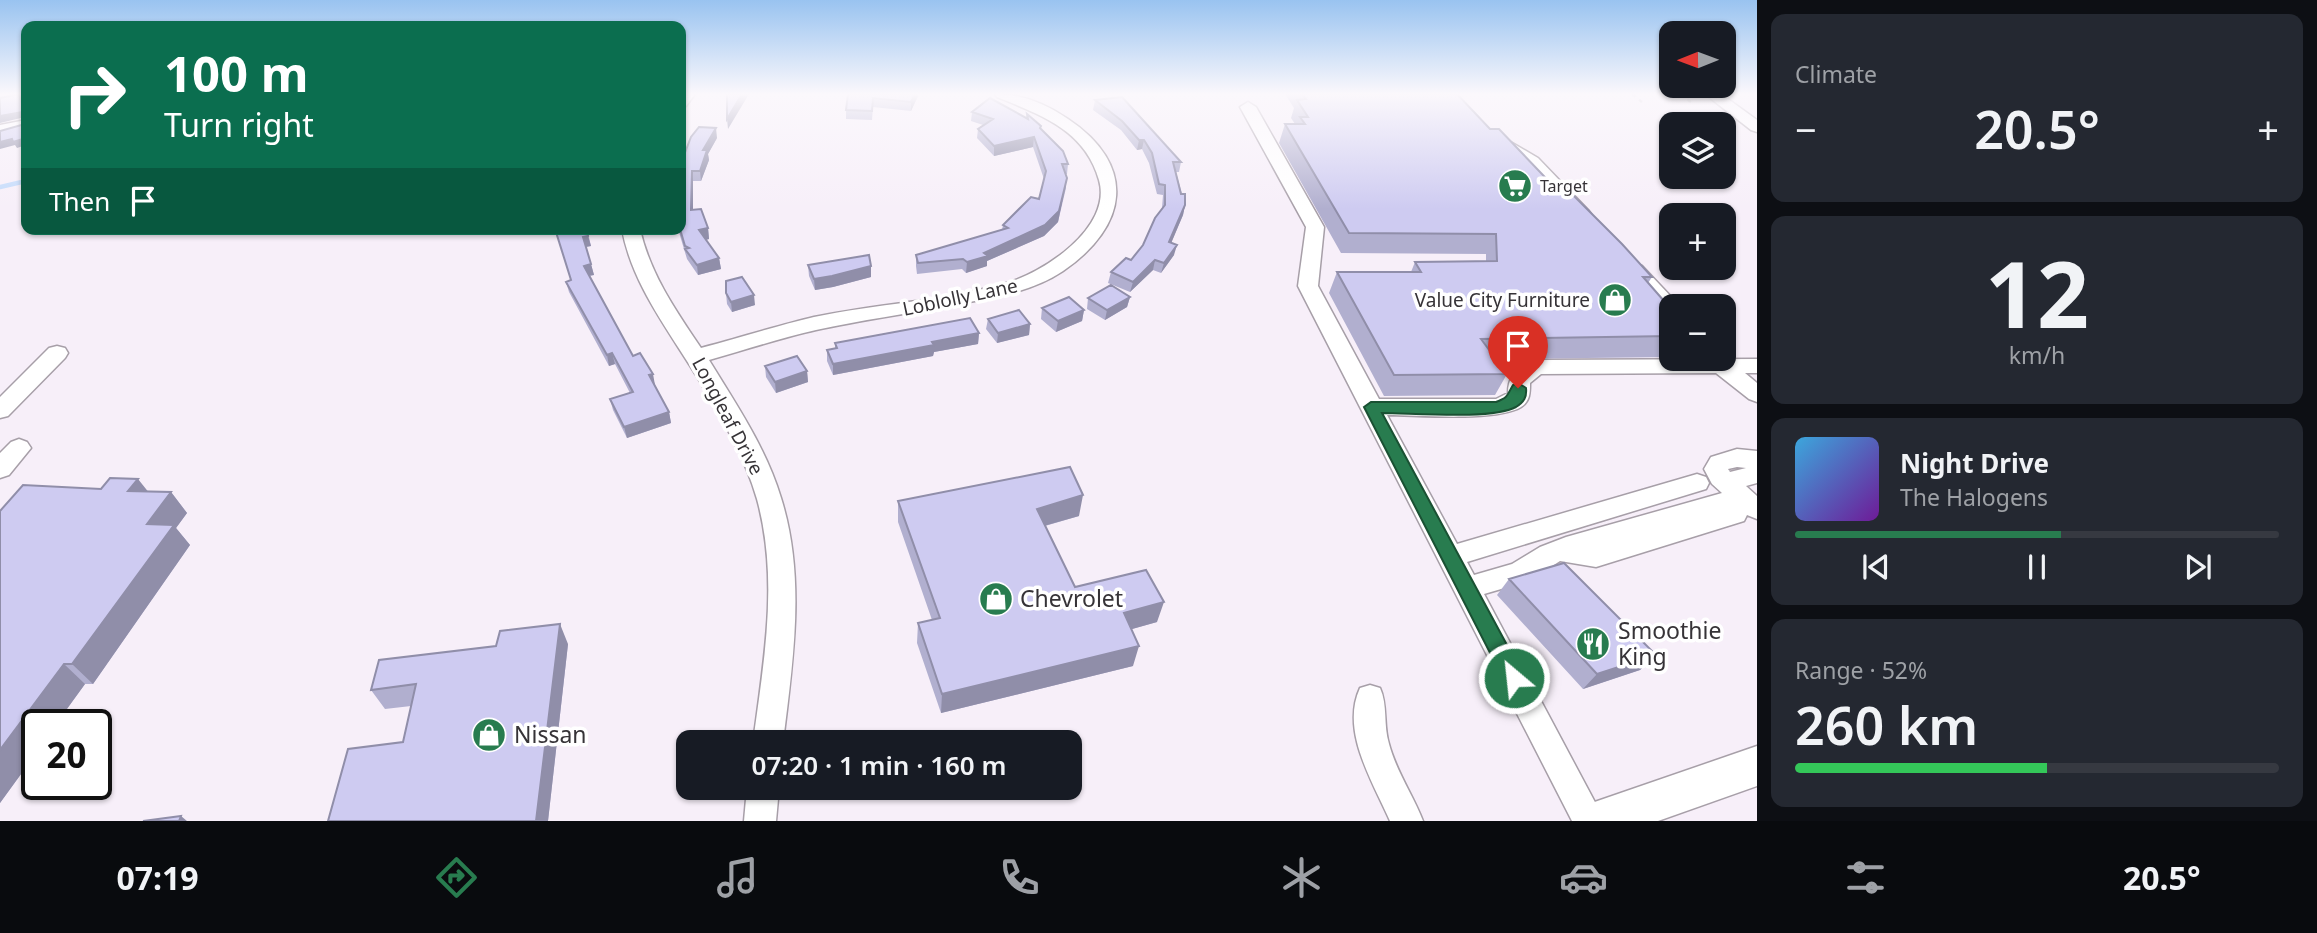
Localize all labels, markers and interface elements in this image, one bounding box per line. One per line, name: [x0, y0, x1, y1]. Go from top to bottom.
north arrow: [1659, 21, 1736, 98]
map controls: [1659, 21, 1736, 371]
text: 100 m: [164, 40, 309, 106]
icon: right: [49, 49, 140, 140]
text: Climate: [1795, 58, 1877, 90]
text: 20.5°: [1974, 93, 2100, 164]
text: Turn right: [164, 103, 314, 146]
text: −: [1795, 103, 1817, 155]
text: +: [2257, 103, 2279, 155]
button: layers: [1659, 112, 1736, 189]
supermarket icon: Target: [1496, 167, 1534, 205]
place label: Target: [1540, 175, 1588, 197]
icon: arrive: [124, 182, 162, 220]
text: Then: [49, 183, 110, 219]
button: +: [1659, 203, 1736, 280]
text: 12: [1985, 231, 2089, 355]
street label: Loblolly Lane: [900, 272, 1020, 322]
shop icon: Value City Furniture: [1596, 281, 1634, 319]
place label: Value City Furniture: [1415, 287, 1590, 313]
button: −: [1659, 294, 1736, 371]
pin: [1488, 316, 1548, 388]
icon: arrive: [1499, 327, 1537, 365]
text: km/h: [2009, 339, 2065, 371]
street label: Longleaf Drive: [686, 353, 770, 479]
text: Night Drive: [1900, 445, 2049, 481]
text: The Halogens: [1900, 481, 2048, 513]
icon: previous: [1857, 548, 1895, 586]
icon: pause: [2018, 548, 2056, 586]
icon: next: [2179, 548, 2217, 586]
shop icon: Chevrolet: [977, 580, 1015, 618]
place label: Chevrolet: [1020, 582, 1123, 614]
place label: Smoothie King: [1618, 614, 1721, 672]
restaurant icon: Smoothie King: [1574, 625, 1612, 663]
position arrow: [1477, 641, 1551, 715]
text: Range · 52%: [1795, 654, 1927, 686]
text: 260 km: [1795, 689, 1978, 760]
speed limit sign: 20: [21, 709, 112, 800]
shop icon: Nissan: [470, 716, 508, 754]
place label: Nissan: [514, 718, 587, 750]
text: 07:20 · 1 min · 160 m: [752, 747, 1006, 783]
icon: directions: [432, 853, 481, 902]
icon: music: [713, 853, 762, 902]
icon: phone: [995, 853, 1044, 902]
icon: climate: [1277, 853, 1326, 902]
icon: car: [1559, 853, 1608, 902]
icon: filters: [1841, 853, 1890, 902]
text: 07:19: [116, 856, 199, 899]
text: 20.5°: [2123, 856, 2201, 899]

